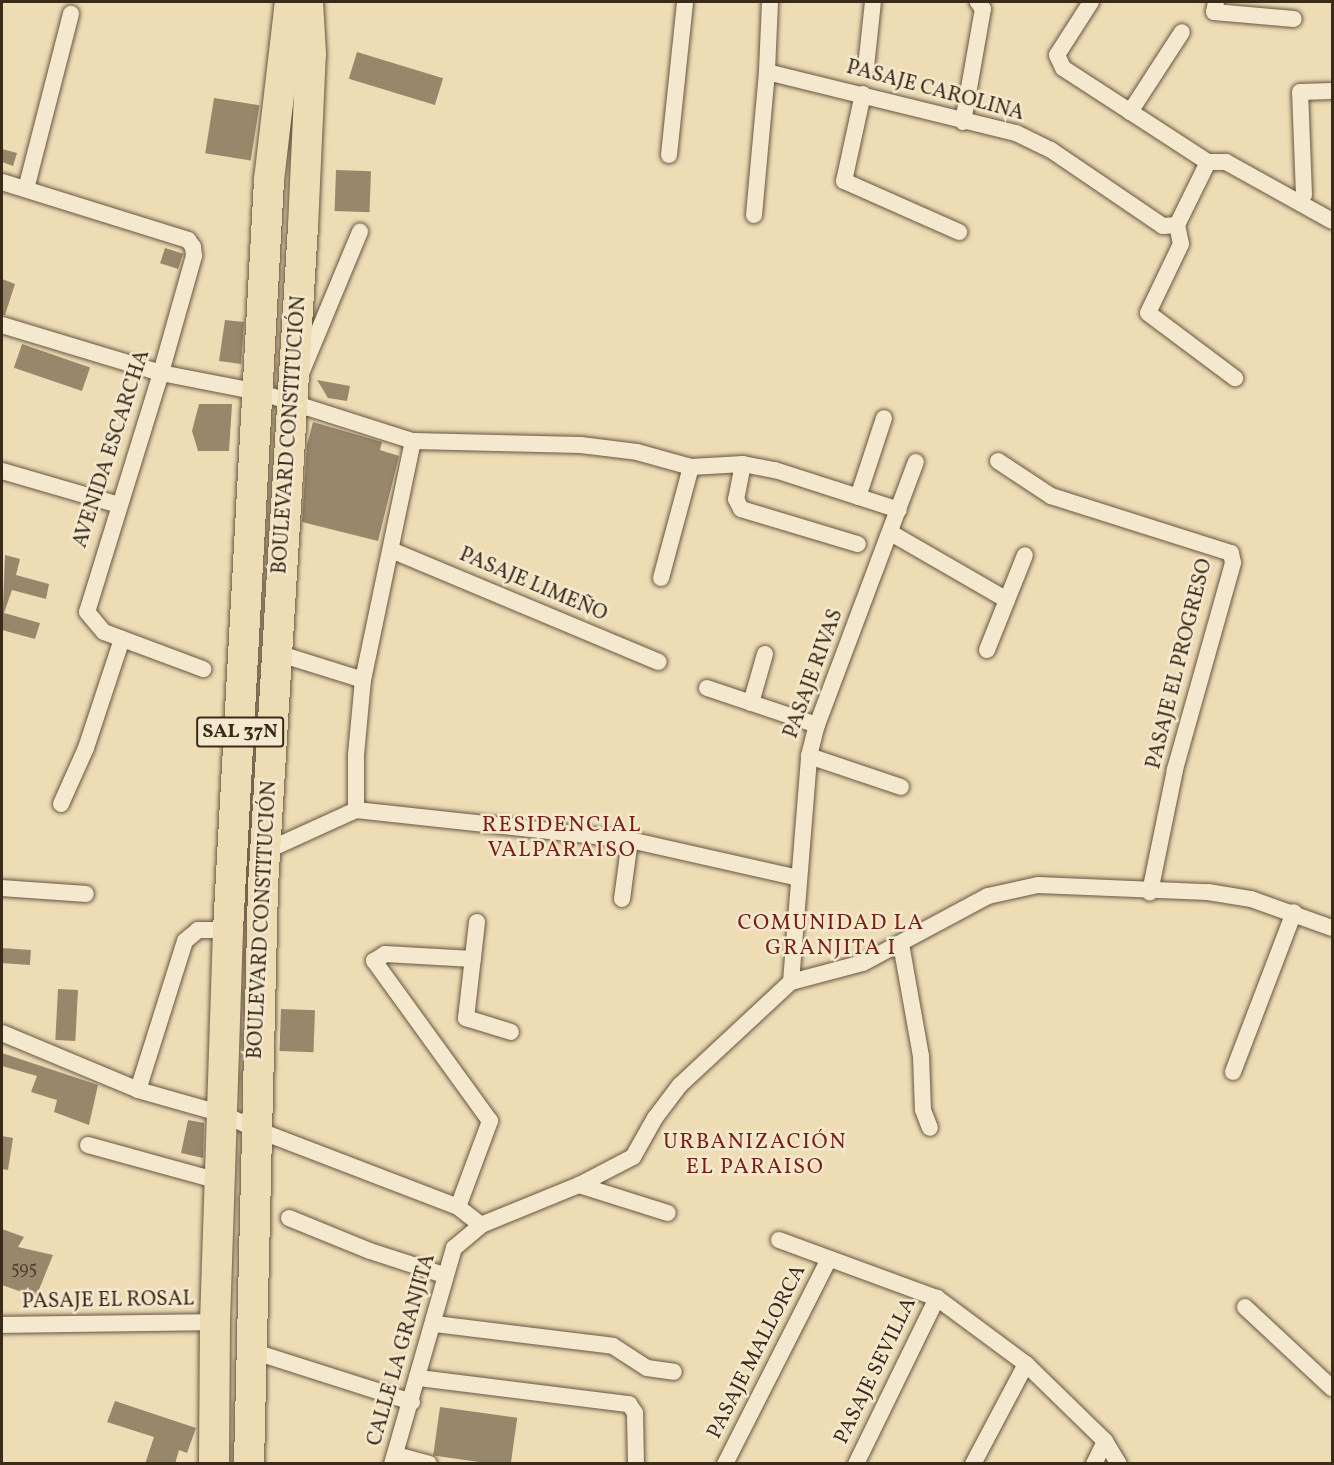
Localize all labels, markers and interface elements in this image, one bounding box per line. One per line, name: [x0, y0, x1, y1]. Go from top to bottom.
street label: PASAJE CAROLINA: [843, 55, 1027, 127]
street label: BOULEVARD CONSTITUCIÓN: [268, 295, 312, 575]
street label: AVENIDA ESCARCHA: [68, 347, 156, 551]
street label: PASAJE LIMEÑO: [455, 542, 611, 628]
street label: PASAJE EL PROGRESO: [1142, 556, 1218, 772]
street label: PASAJE RIVAS: [779, 606, 849, 742]
road number: SAL 37N: [195, 715, 285, 749]
street label: BOULEVARD CONSTITUCIÓN: [243, 780, 283, 1060]
district label: RESIDENCIAL VALPARAISO: [482, 812, 642, 864]
district label: COMUNIDAD LA GRANJITA I: [738, 910, 924, 962]
district label: URBANIZACIÓN EL PARAISO: [663, 1129, 847, 1180]
street label: CALLE LA GRANJITA: [363, 1251, 441, 1449]
house number: 595: [11, 1259, 37, 1281]
street label: PASAJE MALLORCA: [702, 1261, 812, 1443]
street label: PASAJE EL ROSAL: [22, 1287, 194, 1315]
street label: PASAJE SEVILLA: [830, 1294, 922, 1448]

